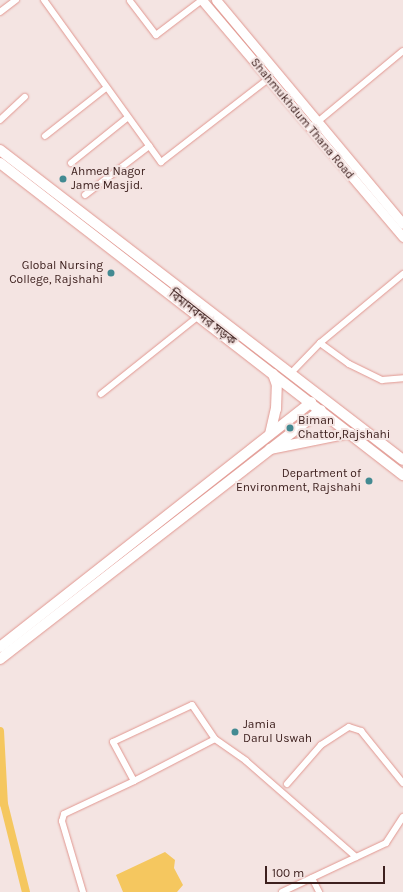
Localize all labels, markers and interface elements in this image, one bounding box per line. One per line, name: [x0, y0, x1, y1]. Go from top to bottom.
street label: Shahmukhdum Thana Road: [247, 56, 357, 182]
place label: Ahmed Nagor Jame Masjid.: [71, 165, 145, 193]
marker: Ahmed Nagor Jame Masjid.: [58, 174, 68, 184]
place label: Global Nursing College, Rajshahi: [9, 259, 103, 287]
marker: Global Nursing College, Rajshahi: [106, 268, 116, 278]
street label: বিমানবন্দর সড়ক: [166, 287, 238, 349]
place label: Biman Chattor,Rajshahi: [298, 414, 390, 442]
marker: Biman Chattor,Rajshahi: [285, 423, 295, 433]
place label: Department of Environment, Rajshahi: [236, 467, 361, 495]
marker: Department of Environment, Rajshahi: [364, 476, 374, 486]
place label: Jamia Darul Uswah: [243, 718, 312, 746]
marker: Jamia Darul Uswah: [230, 727, 240, 737]
scale bar: [267, 858, 387, 884]
text: 100 m: [272, 866, 304, 880]

